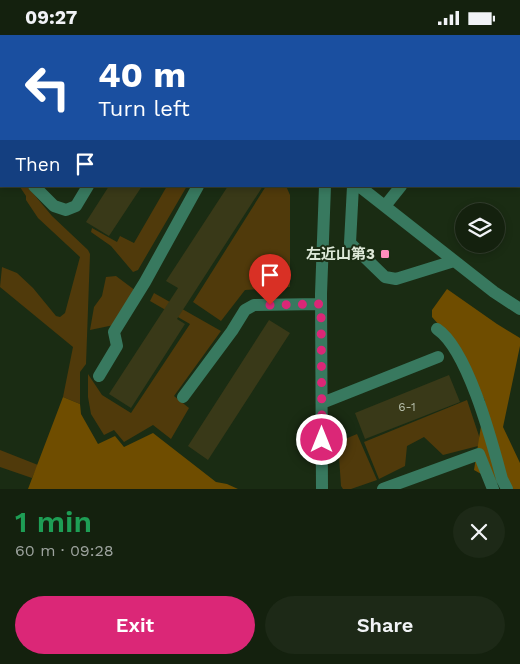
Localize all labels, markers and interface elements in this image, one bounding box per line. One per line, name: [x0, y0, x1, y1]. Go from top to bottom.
text: 09:27: [25, 6, 77, 29]
text: 40 m: [98, 54, 186, 96]
icon: left: [15, 55, 80, 120]
text: Turn left: [98, 96, 190, 121]
icon: arrive: [71, 150, 99, 178]
text: Then: [15, 153, 61, 176]
map controls: [455, 203, 505, 253]
button: layers: [455, 203, 505, 253]
place label: 左近山第3: [306, 245, 375, 263]
marker: 左近山第3: [379, 248, 391, 260]
pin: [249, 254, 291, 305]
icon: arrive: [256, 261, 284, 289]
house number: 6-1: [398, 400, 416, 414]
position arrow: [295, 413, 347, 465]
text: 1 min: [15, 504, 92, 539]
button: close: [453, 506, 505, 558]
text: 60 m · 09:28: [15, 541, 114, 560]
button: Exit: [15, 596, 255, 654]
button: Share: [265, 596, 505, 654]

